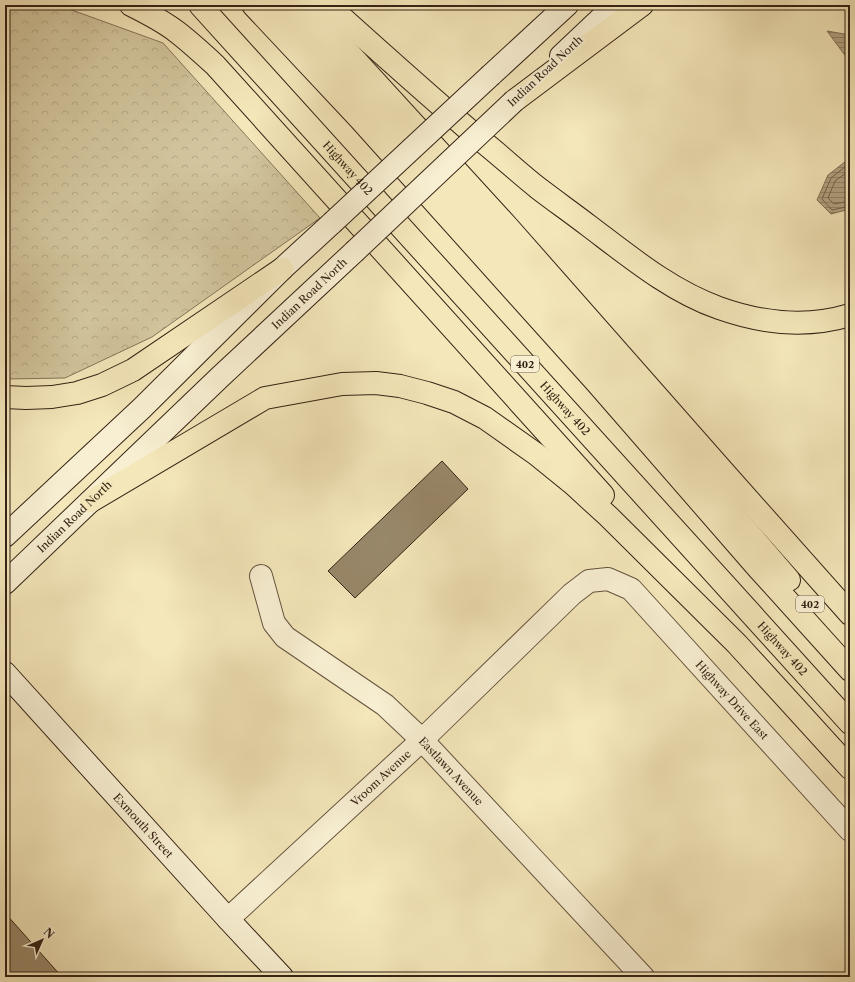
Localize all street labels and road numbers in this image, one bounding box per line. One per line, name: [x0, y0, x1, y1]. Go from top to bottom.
street label: Indian Road North: [504, 32, 586, 109]
street label: Highway 402: [320, 138, 376, 198]
street label: Indian Road North: [269, 255, 350, 332]
road number: 402: [511, 356, 539, 372]
street label: Highway 402: [537, 378, 593, 438]
street label: Indian Road North: [34, 478, 115, 556]
road number: 402: [796, 596, 824, 612]
street label: Highway 402: [755, 619, 811, 678]
street label: Highway Drive East: [693, 658, 771, 743]
street label: Eastlawn Avenue: [416, 734, 486, 808]
street label: Vroom Avenue: [347, 747, 414, 810]
street label: Exmouth Street: [110, 790, 176, 861]

